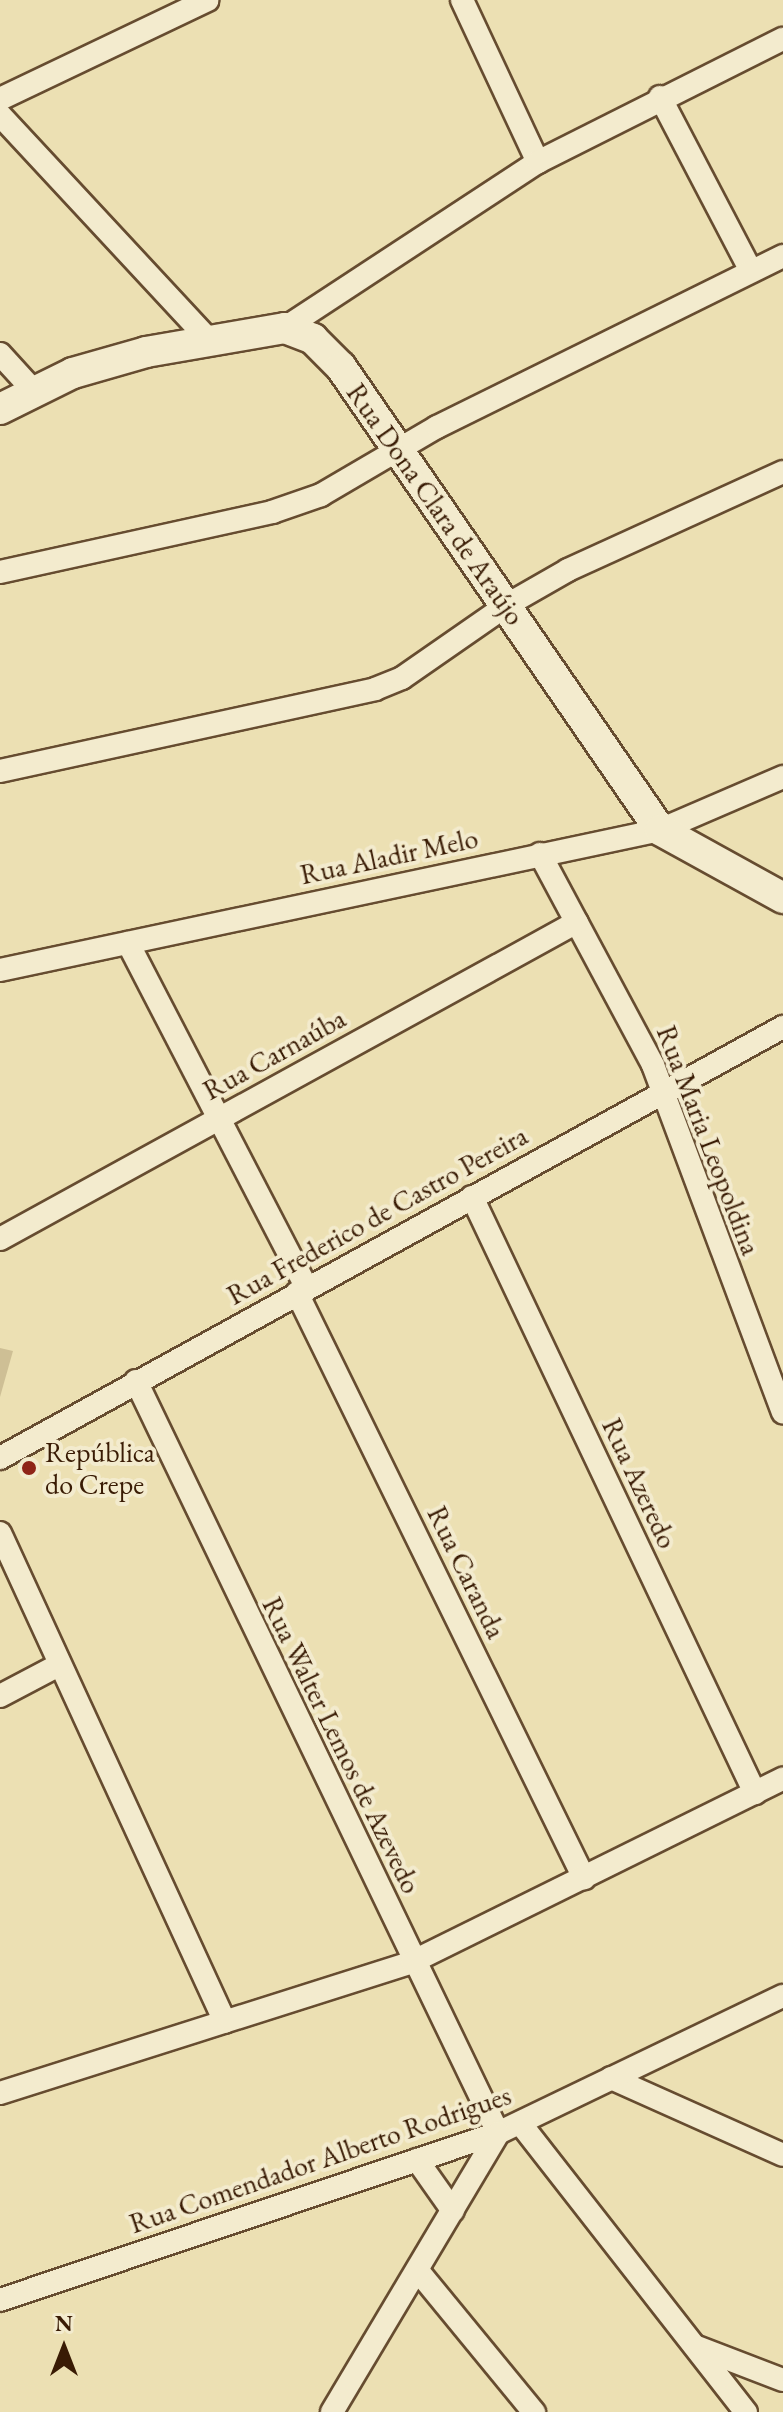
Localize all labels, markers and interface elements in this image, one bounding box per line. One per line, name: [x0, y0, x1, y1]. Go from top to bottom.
street label: Rua Dona Clara de Araújo: [340, 377, 532, 631]
street label: Rua Aladir Melo: [297, 821, 481, 891]
street label: Rua Carnaúba: [197, 1001, 351, 1107]
street label: Rua Maria Leopoldina: [650, 1021, 768, 1259]
street label: Rua Frederico de Castro Pereira: [221, 1118, 533, 1312]
street label: Rua Azeredo: [595, 1413, 685, 1553]
place label: República do Crepe: [45, 1435, 155, 1501]
marker: República do Crepe: [20, 1459, 38, 1477]
street label: Rua Caranda: [421, 1500, 513, 1644]
street label: Rua Walter Lemos de Azevedo: [256, 1591, 428, 1899]
street label: Rua Comendador Alberto Rodrigues: [125, 2078, 515, 2240]
north arrow: [24, 2308, 104, 2388]
text: N: [55, 2309, 73, 2338]

